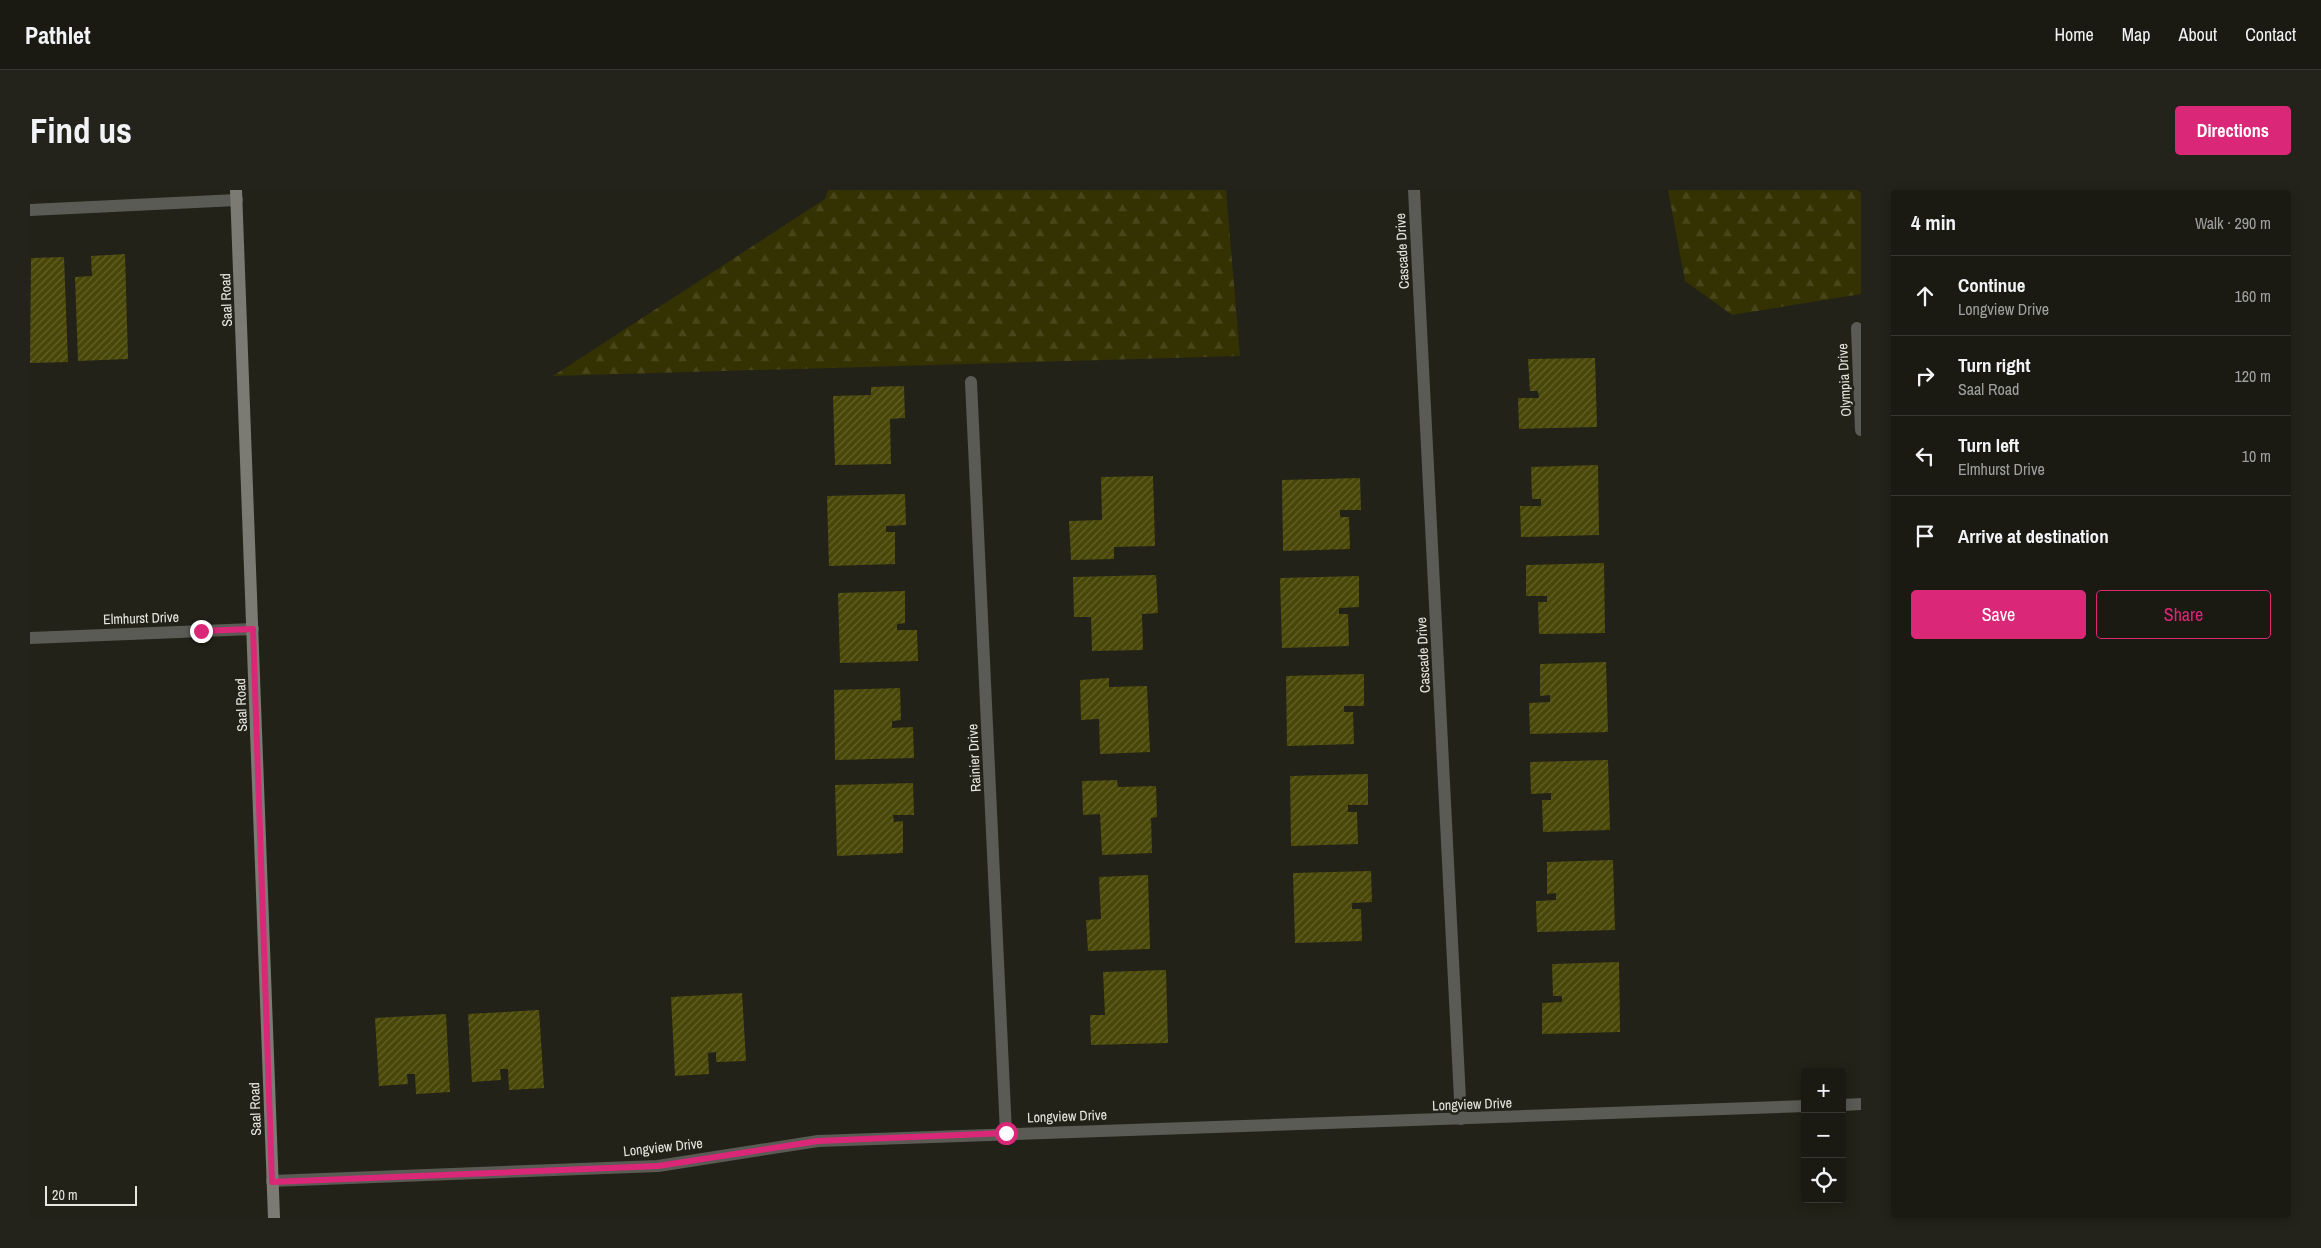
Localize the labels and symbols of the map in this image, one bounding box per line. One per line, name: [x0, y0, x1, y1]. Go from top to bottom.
street label: Cascade Drive: [1391, 213, 1413, 289]
street label: Saal Road: [216, 273, 236, 327]
street label: Olympia Drive: [1833, 343, 1855, 417]
street label: Elmhurst Drive: [103, 608, 179, 628]
street label: Cascade Drive: [1412, 617, 1434, 693]
route end: [190, 620, 213, 643]
street label: Saal Road: [231, 678, 251, 732]
street label: Rainier Drive: [963, 723, 985, 793]
street label: Saal Road: [245, 1082, 265, 1136]
street label: Longview Drive: [1432, 1094, 1512, 1114]
street label: Longview Drive: [1027, 1106, 1107, 1126]
route start: [995, 1122, 1018, 1145]
street label: Longview Drive: [622, 1134, 704, 1160]
scale bar: [45, 1183, 138, 1206]

